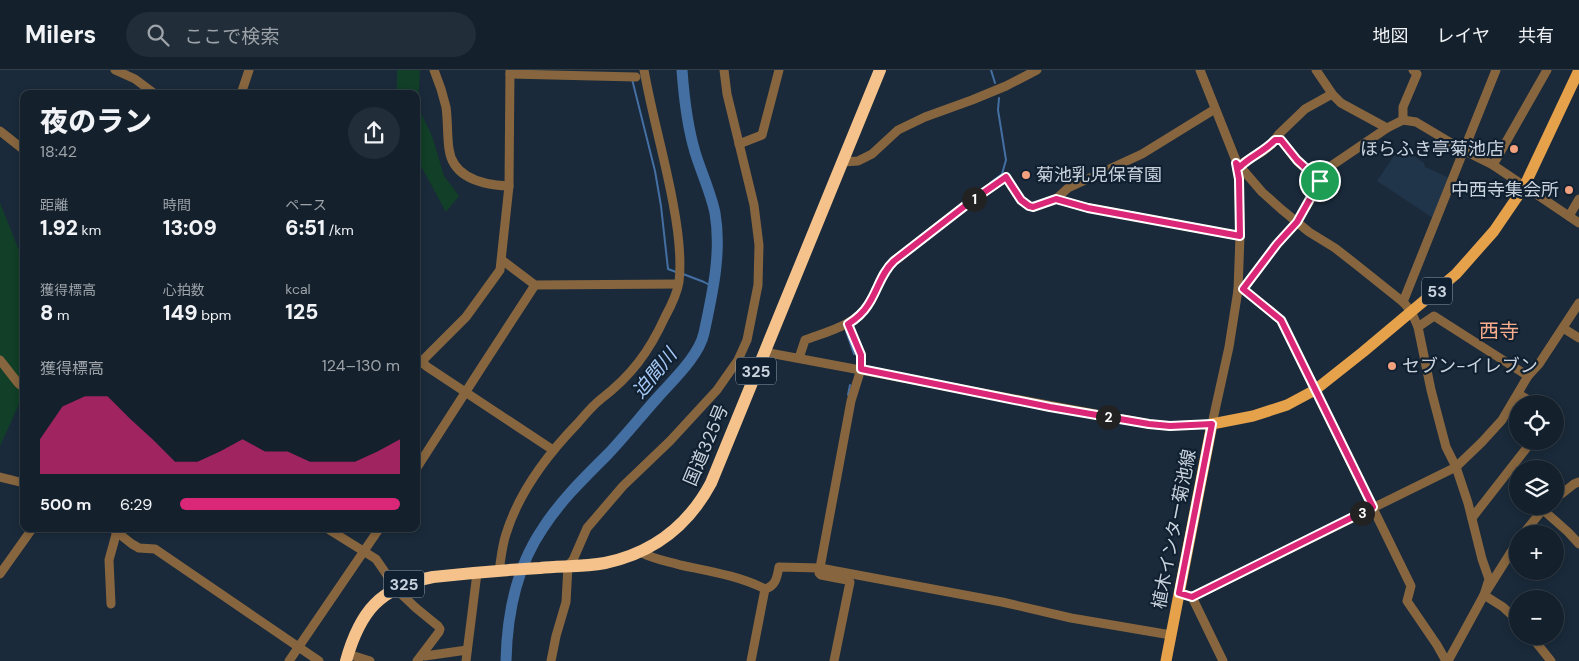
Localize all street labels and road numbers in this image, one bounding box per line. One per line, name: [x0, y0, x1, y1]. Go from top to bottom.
road number: 53: [1422, 278, 1452, 305]
road number: 325: [736, 358, 776, 384]
street label: 国道325号: [678, 401, 734, 489]
street label: 植木インター菊池線: [1147, 447, 1201, 611]
road number: 325: [384, 570, 424, 598]

